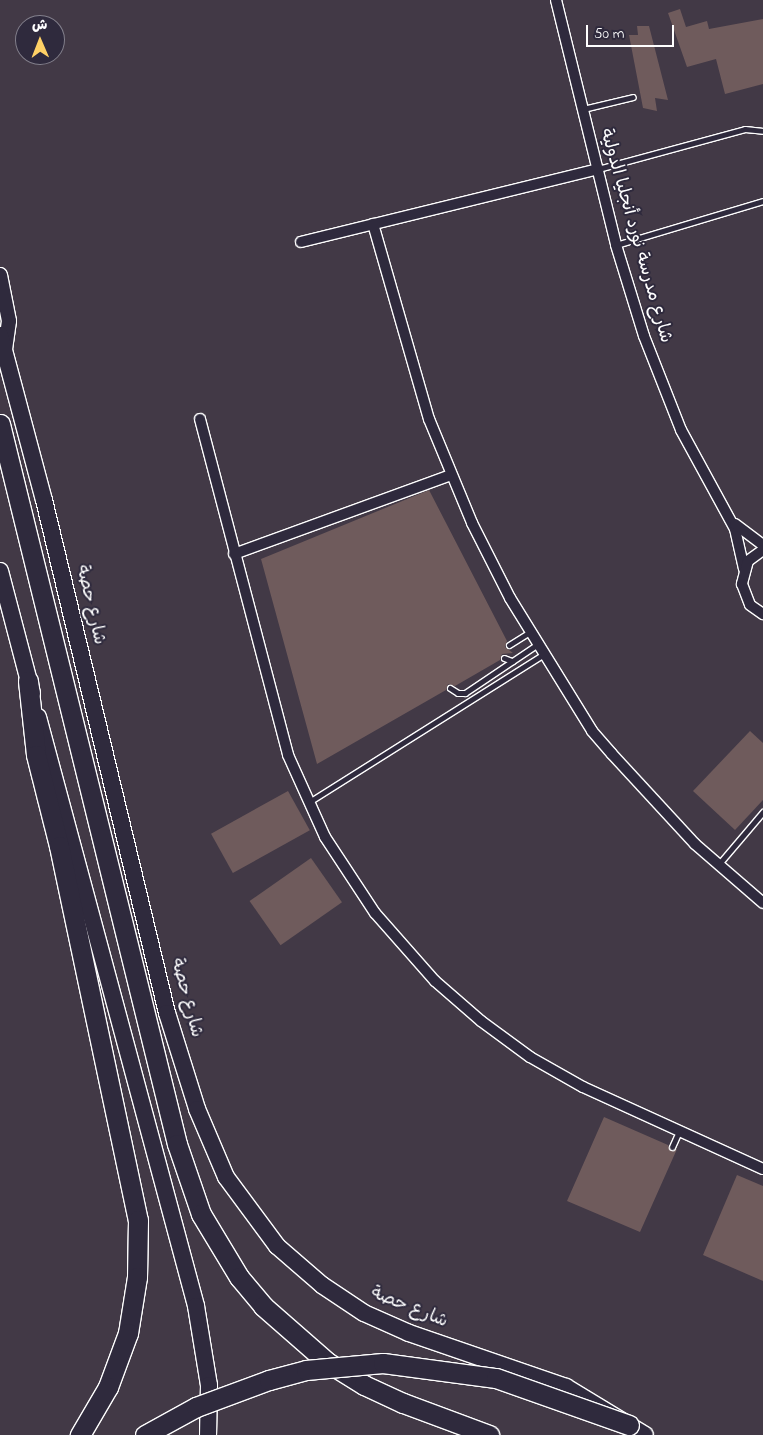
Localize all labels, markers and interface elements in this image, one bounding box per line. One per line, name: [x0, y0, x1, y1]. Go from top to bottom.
north arrow: [15, 15, 65, 65]
text: ش: [32, 15, 48, 36]
scale bar: [588, 15, 676, 47]
text: 50 m: [594, 23, 624, 45]
street label: شارع مدرسة نورد أنجليا الدولية: [594, 126, 676, 346]
street label: شارع حصة: [70, 563, 110, 647]
street label: شارع حصة: [165, 956, 207, 1040]
street label: شارع حصة: [367, 1283, 451, 1333]

